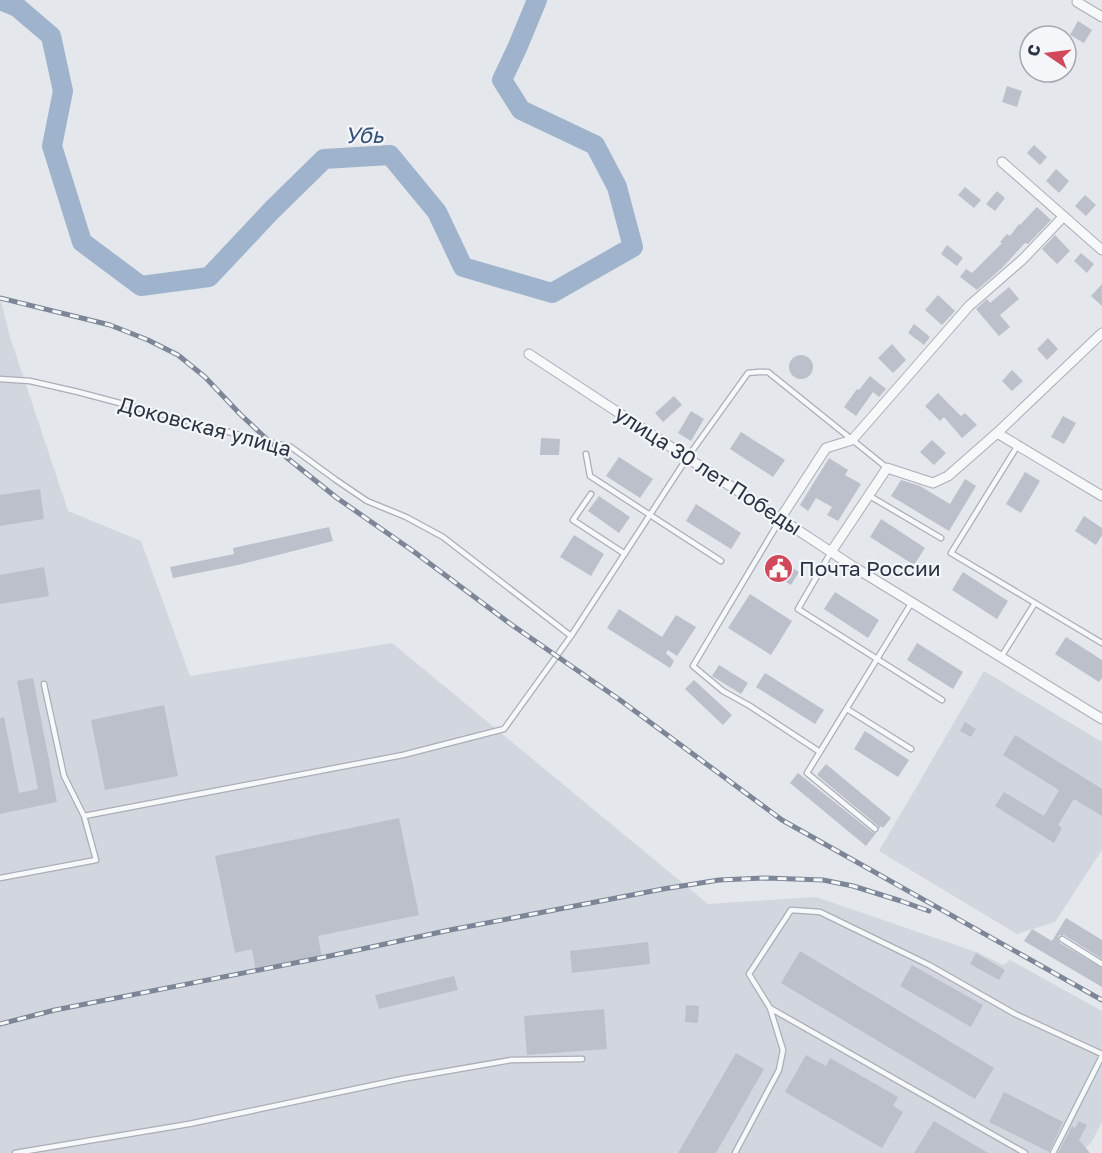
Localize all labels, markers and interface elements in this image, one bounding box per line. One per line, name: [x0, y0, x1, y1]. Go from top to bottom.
north arrow: [1018, 24, 1078, 84]
text: С: [1022, 42, 1045, 58]
water label: Убь: [345, 121, 385, 148]
street label: Доковская улица: [116, 390, 294, 462]
street label: улица 30 лет Победы: [610, 400, 807, 540]
public building icon: Почта России: [762, 553, 794, 585]
place label: Почта России: [799, 555, 941, 581]

